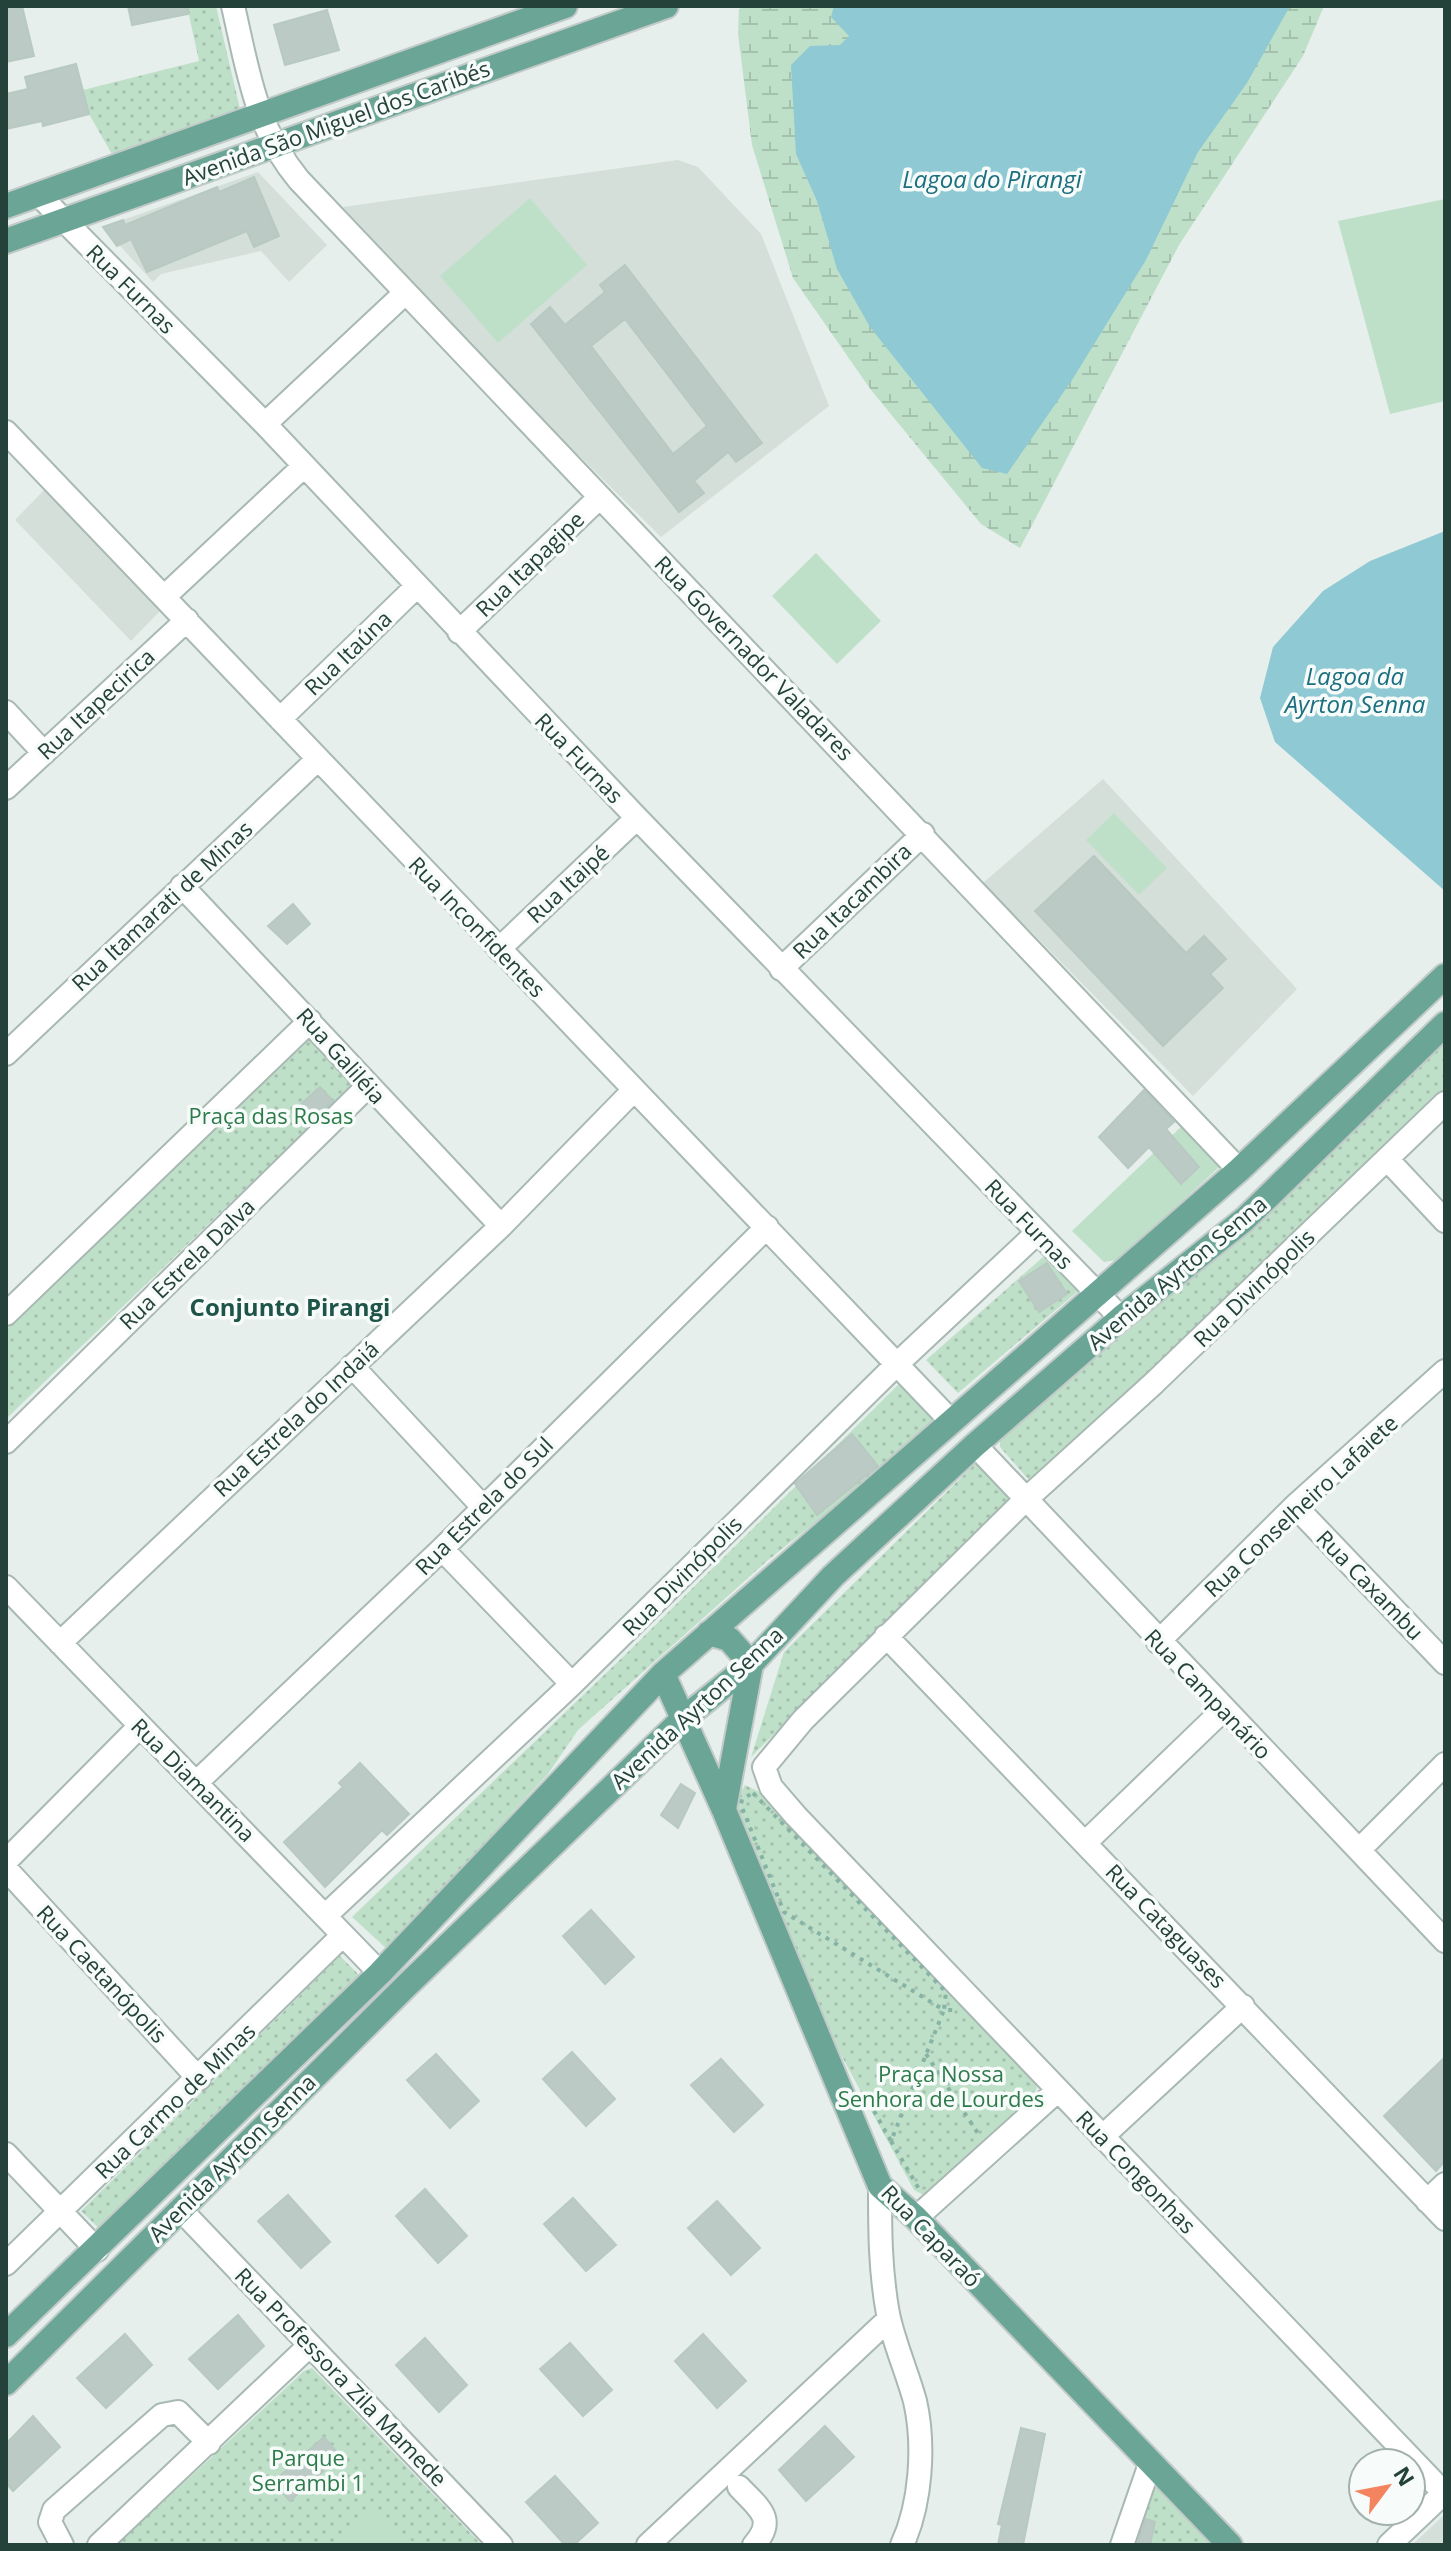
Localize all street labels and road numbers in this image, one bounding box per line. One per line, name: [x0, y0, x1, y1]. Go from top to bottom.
street label: Avenida São Miguel dos Caribés: [178, 52, 494, 192]
street label: Rua Furnas: [80, 237, 183, 340]
street label: Rua Itapagipe: [468, 504, 590, 623]
street label: Rua Governador Valadares: [649, 548, 861, 766]
street label: Rua Itaúna: [297, 603, 397, 701]
street label: Rua Itapecirica: [30, 641, 161, 766]
street label: Rua Furnas: [529, 706, 630, 809]
street label: Rua Itamarati de Minas: [64, 813, 258, 997]
street label: Rua Itacambira: [785, 836, 917, 965]
street label: Rua Itaipé: [520, 837, 615, 929]
street label: Rua Inconfidentes: [403, 849, 553, 1003]
street label: Rua Galiléia: [290, 1001, 393, 1110]
street label: Rua Furnas: [979, 1172, 1080, 1275]
street label: Avenida Ayrton Senna: [1080, 1188, 1272, 1356]
street label: Rua Estrela Dalva: [112, 1191, 261, 1336]
street label: Rua Divinópolis: [1186, 1222, 1321, 1353]
street label: Rua Estrela do Indaiá: [206, 1334, 385, 1503]
street label: Rua Conselheiro Lafaiete: [1197, 1407, 1404, 1603]
street label: Rua Estrela do Sul: [408, 1430, 559, 1581]
street label: Rua Divinópolis: [615, 1509, 748, 1642]
street label: Rua Caxambu: [1311, 1523, 1431, 1646]
street label: Avenida Ayrton Senna: [604, 1619, 789, 1795]
street label: Rua Campanário: [1139, 1622, 1279, 1765]
street label: Rua Diamantina: [125, 1711, 262, 1848]
street label: Rua Cataguases: [1100, 1857, 1234, 1994]
street label: Rua Caetanópolis: [31, 1898, 175, 2049]
street label: Rua Carmo de Minas: [87, 2016, 261, 2185]
street label: Avenida Ayrton Senna: [141, 2067, 322, 2248]
street label: Rua Congonhas: [1070, 2103, 1203, 2239]
street label: Rua Caparaó: [875, 2178, 988, 2293]
street label: Rua Professora Zila Mamede: [229, 2260, 454, 2492]

